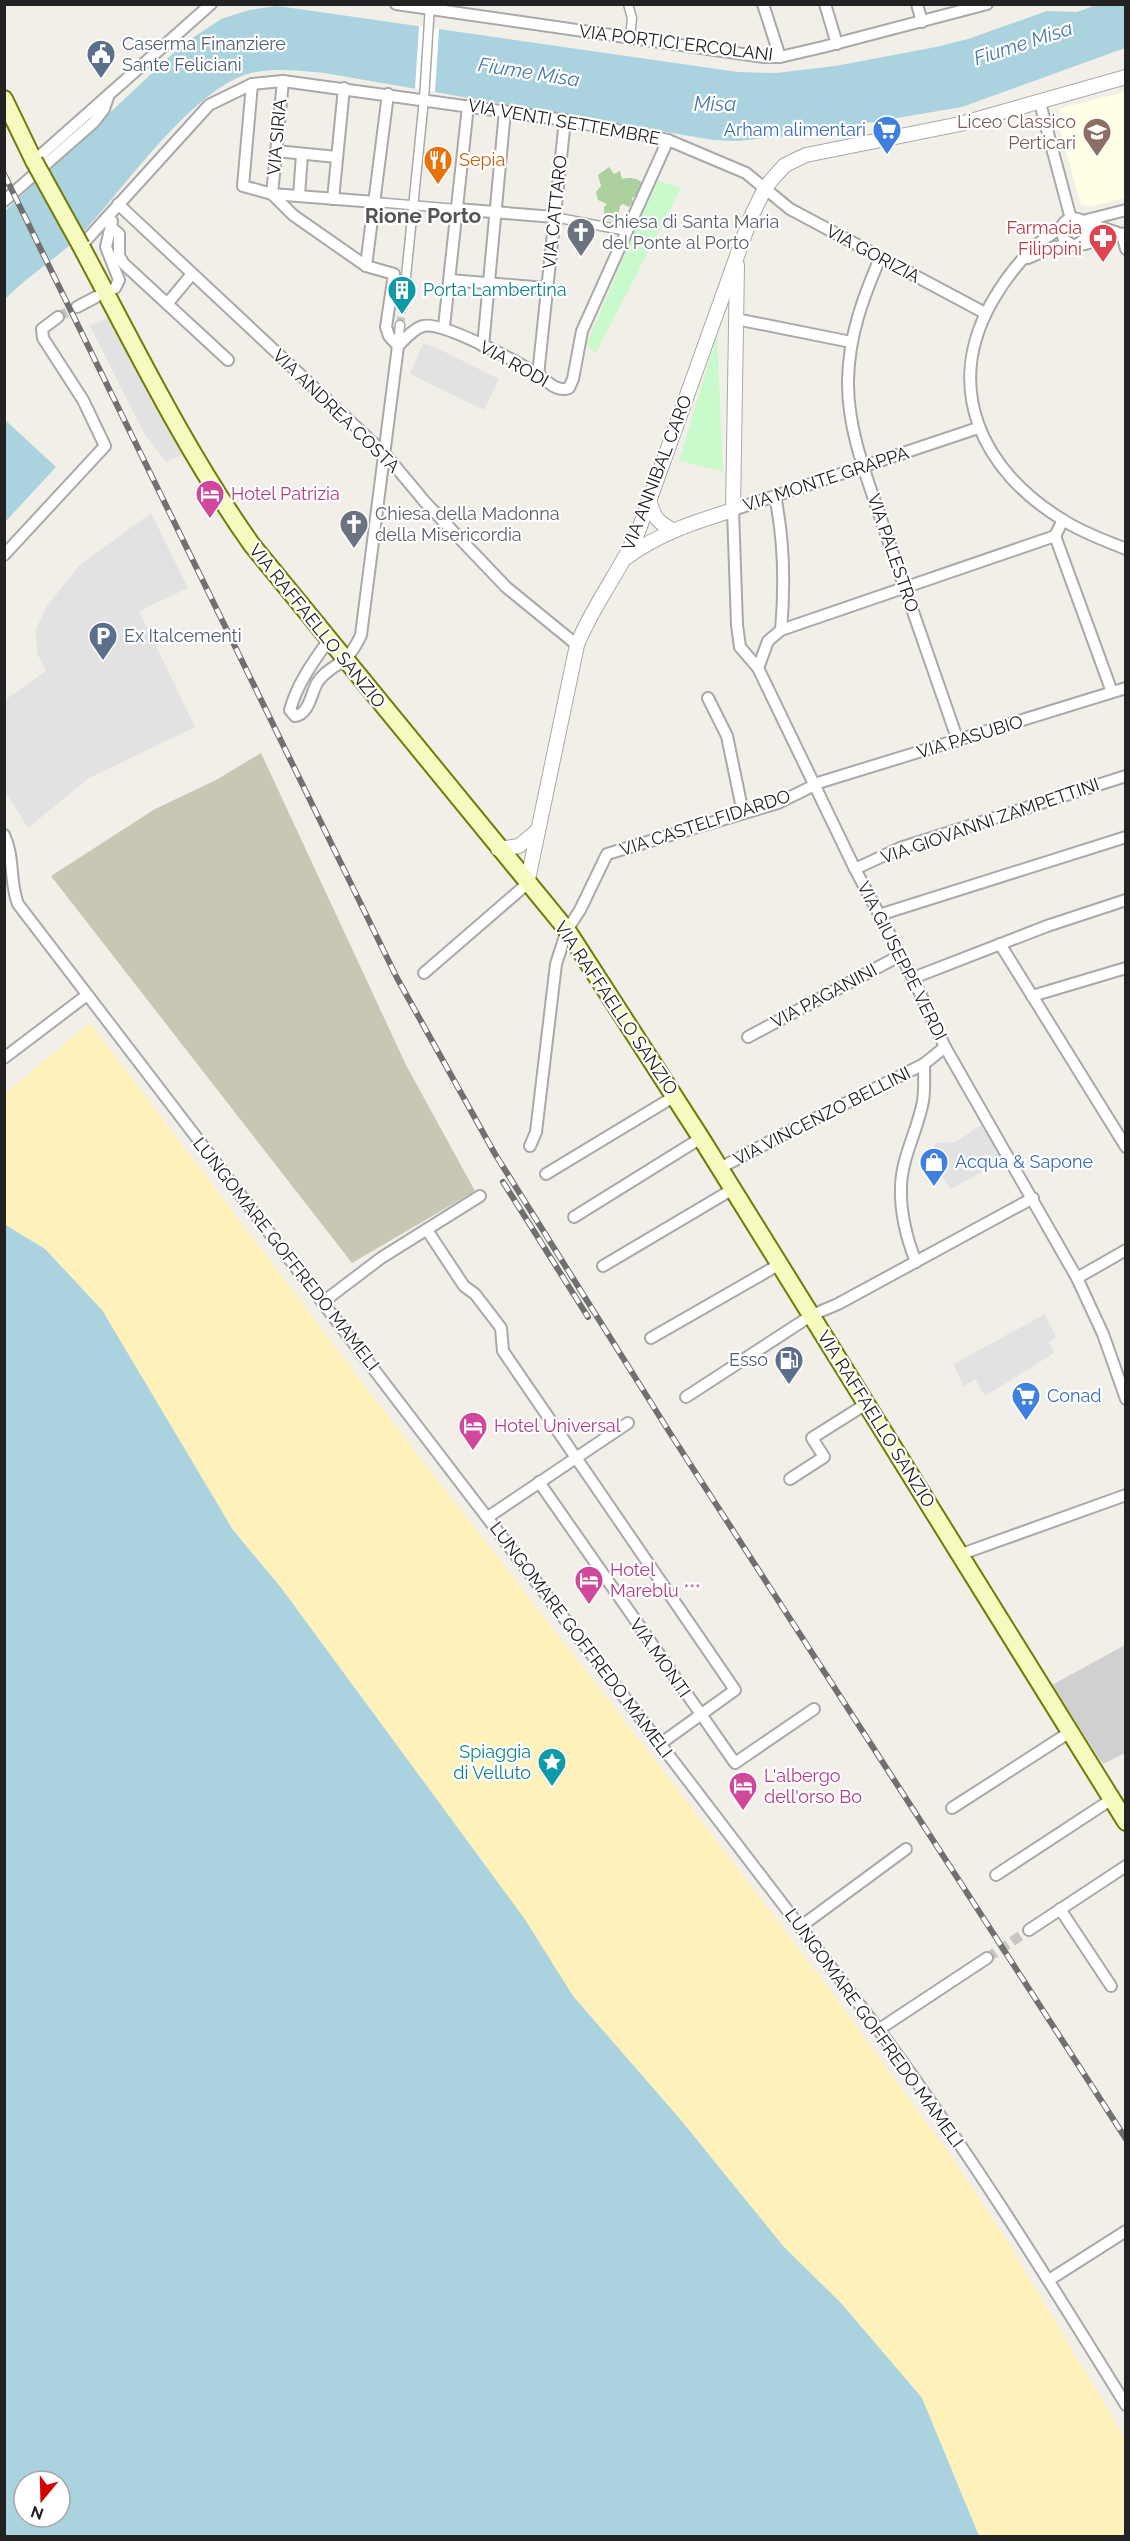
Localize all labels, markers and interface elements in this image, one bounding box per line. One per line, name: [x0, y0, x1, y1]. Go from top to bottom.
water label: Fiume Misa: [971, 16, 1076, 70]
street label: VIA PORTICI ERCOLANI: [578, 20, 774, 65]
place label: Caserma Finanziere Sante Feliciani: [122, 33, 286, 75]
public building icon: Caserma Finanziere Sante Feliciani: [85, 38, 117, 80]
water label: Fiume Misa: [476, 52, 582, 92]
water label: Misa: [694, 92, 736, 116]
street label: VIA VENTI SETTEMBRE: [466, 94, 662, 149]
street label: VIA SIRIA: [263, 98, 290, 176]
place label: Liceo Classico Perticari: [957, 111, 1076, 153]
supermarket icon: Arham alimentari: [871, 114, 903, 156]
school or university icon: Liceo Classico Perticari: [1081, 116, 1113, 158]
place label: Arham alimentari: [724, 119, 866, 140]
restaurant icon: Sepia: [422, 144, 454, 186]
place label: Sepia: [459, 149, 505, 170]
street label: VIA CATTARO: [538, 154, 571, 270]
district label: Rione Porto: [365, 203, 482, 228]
place label: Chiesa di Santa Maria del Ponte al Porto: [602, 211, 779, 253]
church icon: Chiesa di Santa Maria del Ponte al Porto: [565, 216, 597, 258]
place label: Farmacia Filippini: [1006, 217, 1082, 259]
street label: VIA GORIZIA: [823, 220, 924, 287]
pharmacy icon: Farmacia Filippini: [1087, 222, 1119, 264]
building icon: Porta Lambertina: [386, 274, 418, 316]
place label: Porta Lambertina: [423, 279, 567, 300]
street label: VIA RODI: [476, 336, 552, 391]
street label: VIA ANDREA COSTA: [268, 344, 404, 477]
street label: VIA ANNIBAL CARO: [617, 392, 696, 554]
street label: VIA MONTE GRAPPA: [740, 442, 911, 515]
hotel icon: Hotel Patrizia: [194, 478, 226, 520]
place label: Hotel Patrizia: [231, 483, 340, 504]
street label: VIA PALESTRO: [863, 491, 924, 615]
place label: Chiesa della Madonna della Misericordia: [375, 503, 560, 545]
church icon: Chiesa della Madonna della Misericordia: [338, 508, 370, 550]
street label: VIA RAFFAELLO SANZIO: [245, 540, 390, 712]
parking icon: Ex Italcementi: [87, 620, 119, 662]
place label: Ex Italcementi: [124, 625, 242, 646]
street label: VIA PASUBIO: [914, 710, 1025, 763]
street label: VIA GIOVANNI ZAMPETTINI: [878, 773, 1102, 868]
street label: VIA CASTELFIDARDO: [617, 785, 793, 860]
street label: VIA GIUSEPPE VERDI: [853, 878, 952, 1044]
street label: VIA RAFFAELLO SANZIO: [551, 917, 682, 1098]
street label: VIA PAGANINI: [767, 959, 880, 1032]
street label: VIA VINCENZO BELLINI: [730, 1062, 914, 1169]
street label: LUNGOMARE GOFFREDO MAMELI: [189, 1133, 384, 1374]
shop icon: Acqua & Sapone: [918, 1146, 950, 1188]
place label: Acqua & Sapone: [955, 1151, 1094, 1172]
street label: VIA RAFFAELLO SANZIO: [813, 1326, 940, 1511]
fuel station icon: Esso: [773, 1344, 805, 1386]
place label: Esso: [729, 1349, 768, 1370]
supermarket icon: Conad: [1010, 1380, 1042, 1422]
place label: Conad: [1047, 1385, 1102, 1406]
hotel icon: Hotel Universal: [457, 1410, 489, 1452]
place label: Hotel Universal: [494, 1415, 621, 1436]
street label: LUNGOMARE GOFFREDO MAMELI: [486, 1518, 677, 1762]
place label: Hotel Mareblu ***: [610, 1559, 701, 1601]
hotel icon: Hotel Mareblu ***: [573, 1564, 605, 1606]
street label: VIA MONTI: [626, 1614, 695, 1701]
place label: Spiaggia di Velluto: [453, 1741, 531, 1783]
place icon: Spiaggia di Velluto: [536, 1746, 568, 1788]
place label: L'albergo dell'orso Bo: [764, 1765, 862, 1807]
hotel icon: L'albergo dell'orso Bo: [727, 1770, 759, 1812]
street label: LUNGOMARE GOFFREDO MAMELI: [781, 1904, 968, 2151]
north arrow: [12, 2469, 72, 2529]
text: N: [28, 2502, 46, 2524]

